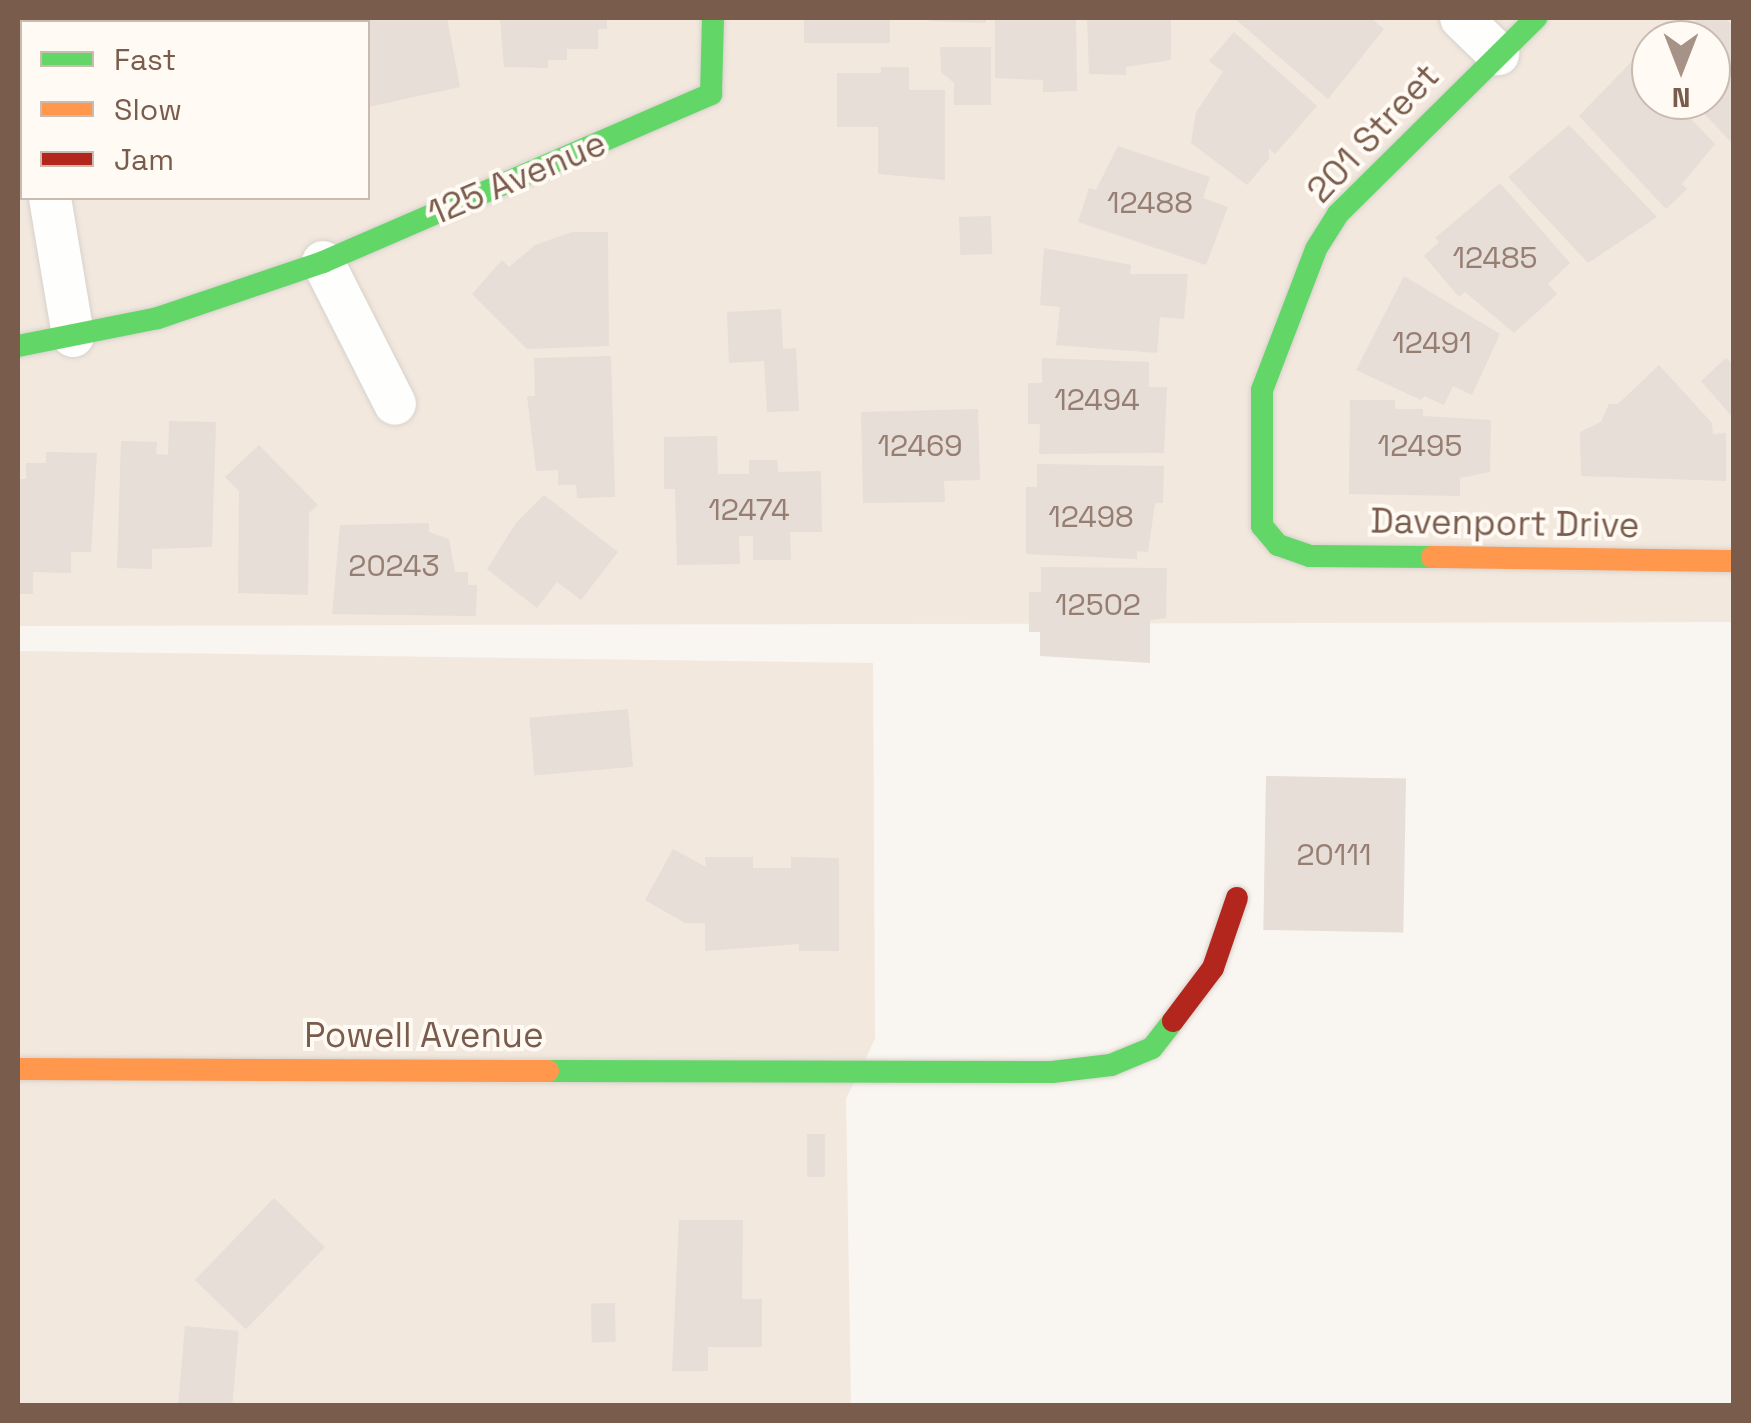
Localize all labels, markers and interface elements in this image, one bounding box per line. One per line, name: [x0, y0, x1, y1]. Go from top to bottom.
legend: [20, 20, 370, 200]
north arrow: [1631, 20, 1731, 120]
text: Fast: [114, 40, 176, 79]
street label: 201 Street: [1298, 55, 1448, 211]
text: N: [1672, 80, 1690, 116]
text: Slow: [114, 90, 182, 129]
street label: 125 Avenue: [422, 122, 612, 234]
text: Jam: [114, 140, 174, 179]
house number: 12488: [1107, 185, 1193, 221]
house number: 12485: [1452, 240, 1538, 276]
house number: 12491: [1392, 325, 1472, 361]
house number: 12494: [1054, 382, 1140, 418]
house number: 12469: [877, 428, 963, 464]
house number: 12495: [1378, 428, 1462, 464]
house number: 12474: [708, 492, 790, 528]
house number: 12498: [1048, 499, 1134, 535]
street label: Davenport Drive: [1370, 500, 1640, 546]
house number: 20243: [348, 548, 440, 584]
house number: 12502: [1055, 587, 1141, 623]
house number: 20111: [1297, 837, 1371, 873]
street label: Powell Avenue: [304, 1014, 544, 1056]

